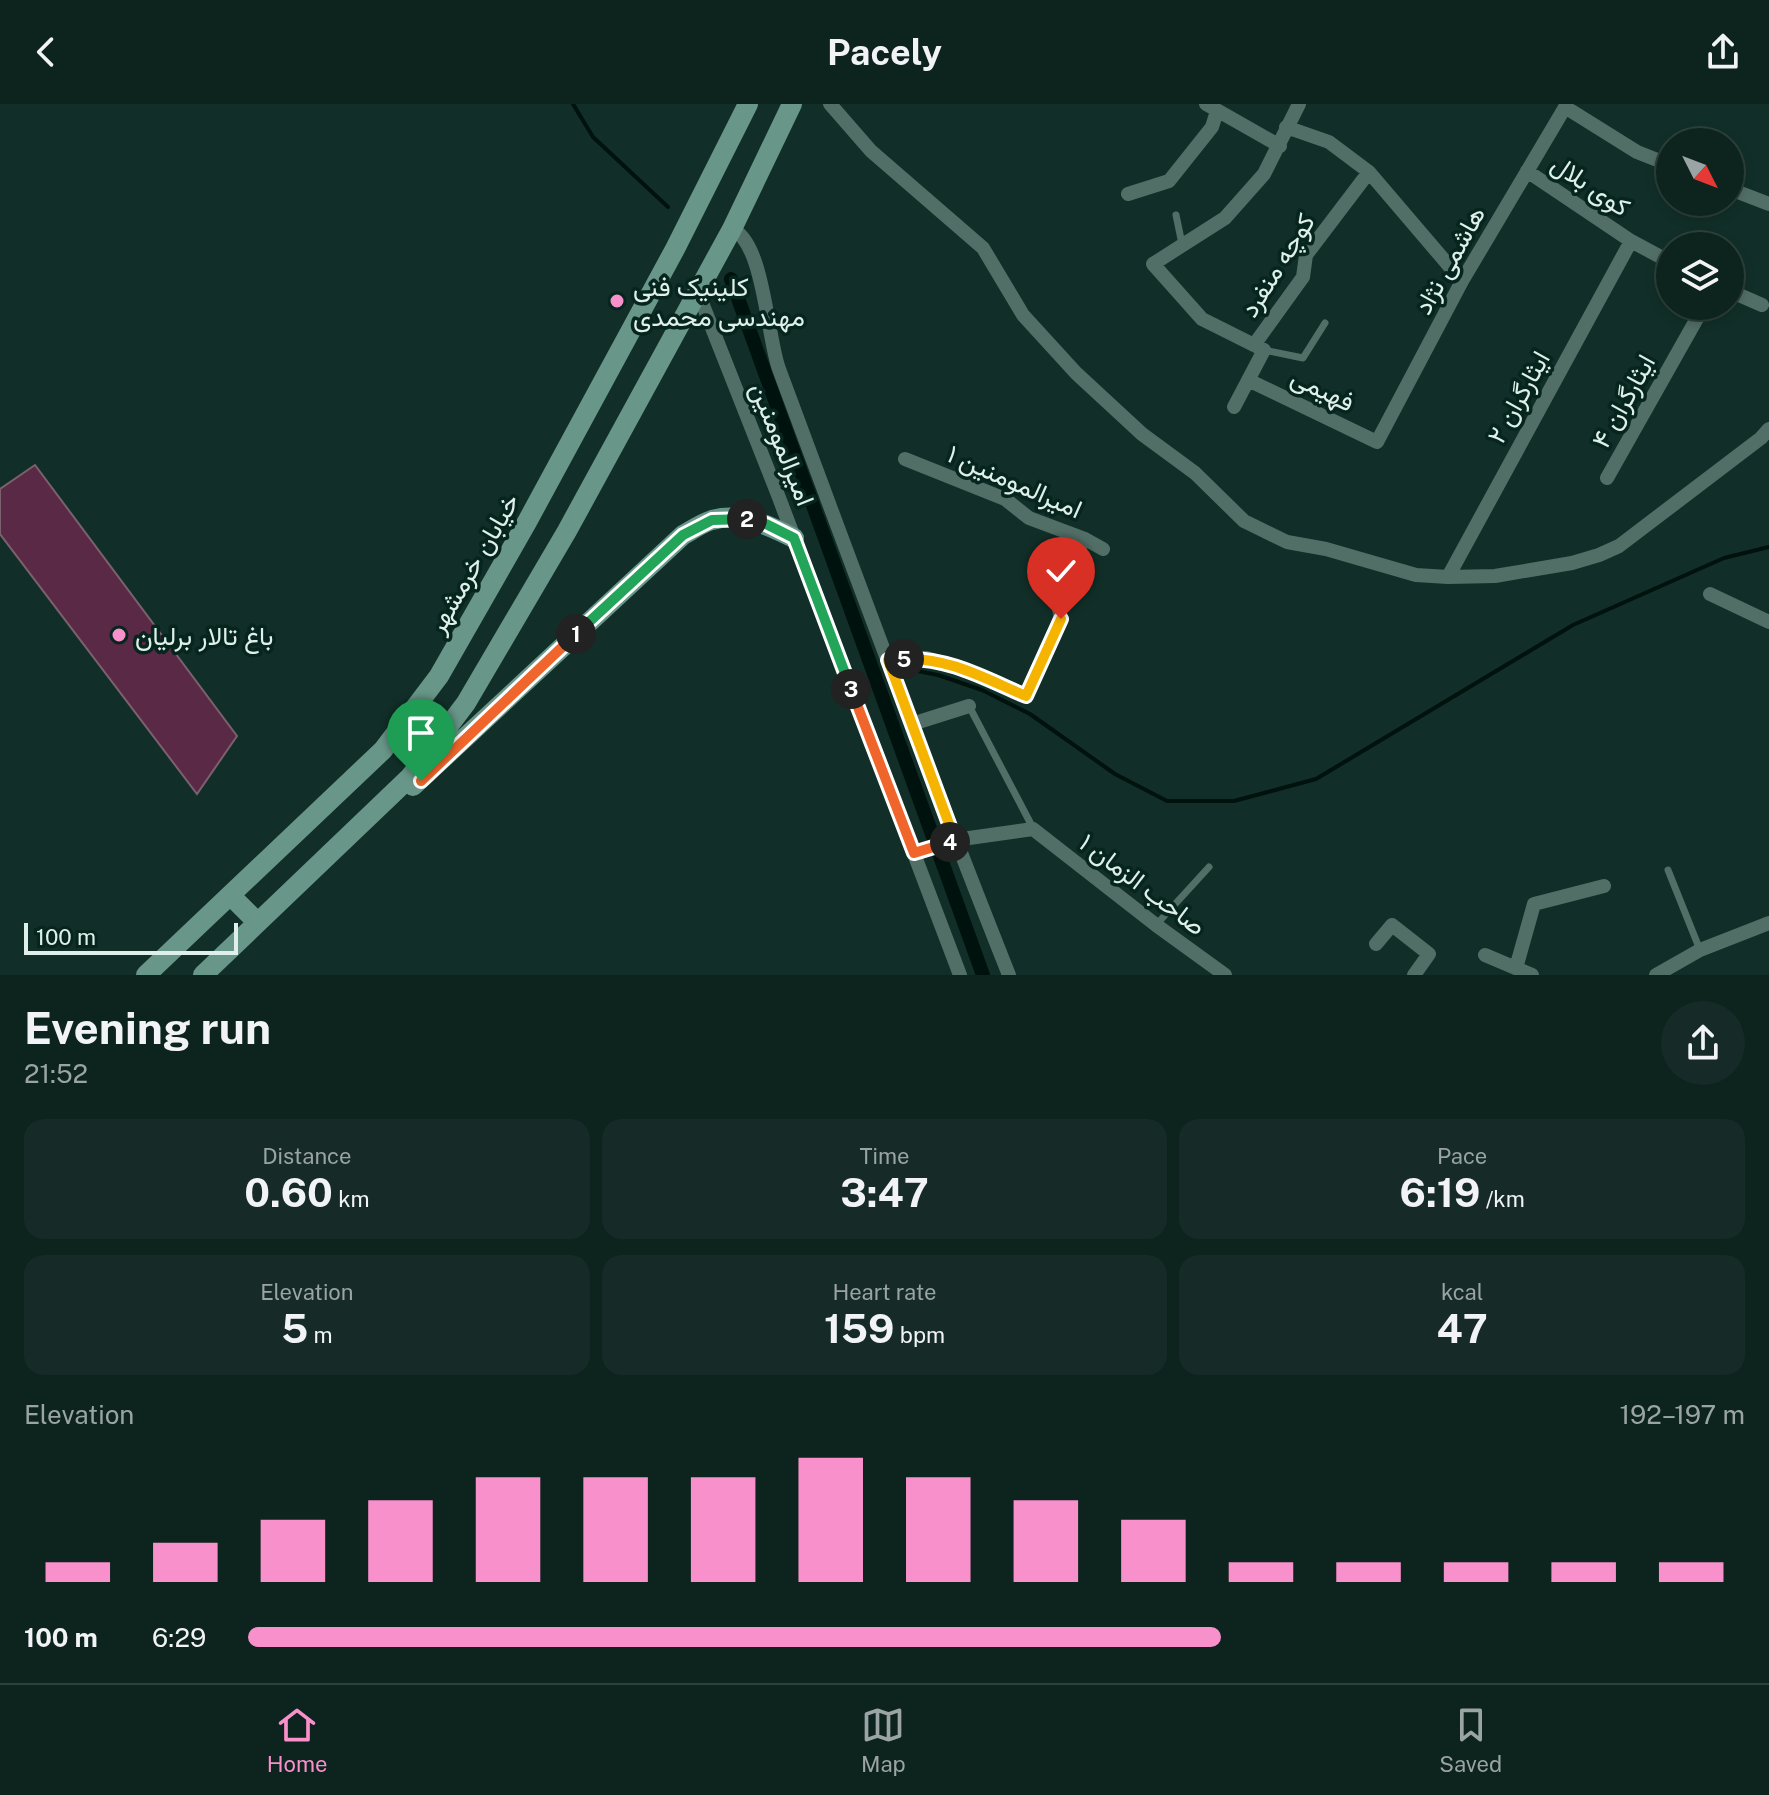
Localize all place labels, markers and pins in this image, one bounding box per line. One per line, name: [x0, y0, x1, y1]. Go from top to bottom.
place label: کلینیک فنی مهندسی محمدی: [633, 271, 805, 333]
marker: کلینیک فنی مهندسی محمدی: [608, 292, 626, 310]
pin: 2: [727, 499, 767, 539]
pin: [1027, 537, 1095, 619]
pin: 1: [556, 614, 596, 654]
place label: باغ تالار برلیان: [135, 620, 273, 654]
marker: باغ تالار برلیان: [110, 626, 128, 644]
pin: 5: [884, 639, 924, 679]
pin: 3: [831, 669, 871, 709]
pin: [387, 699, 455, 781]
pin: 4: [930, 822, 970, 862]

